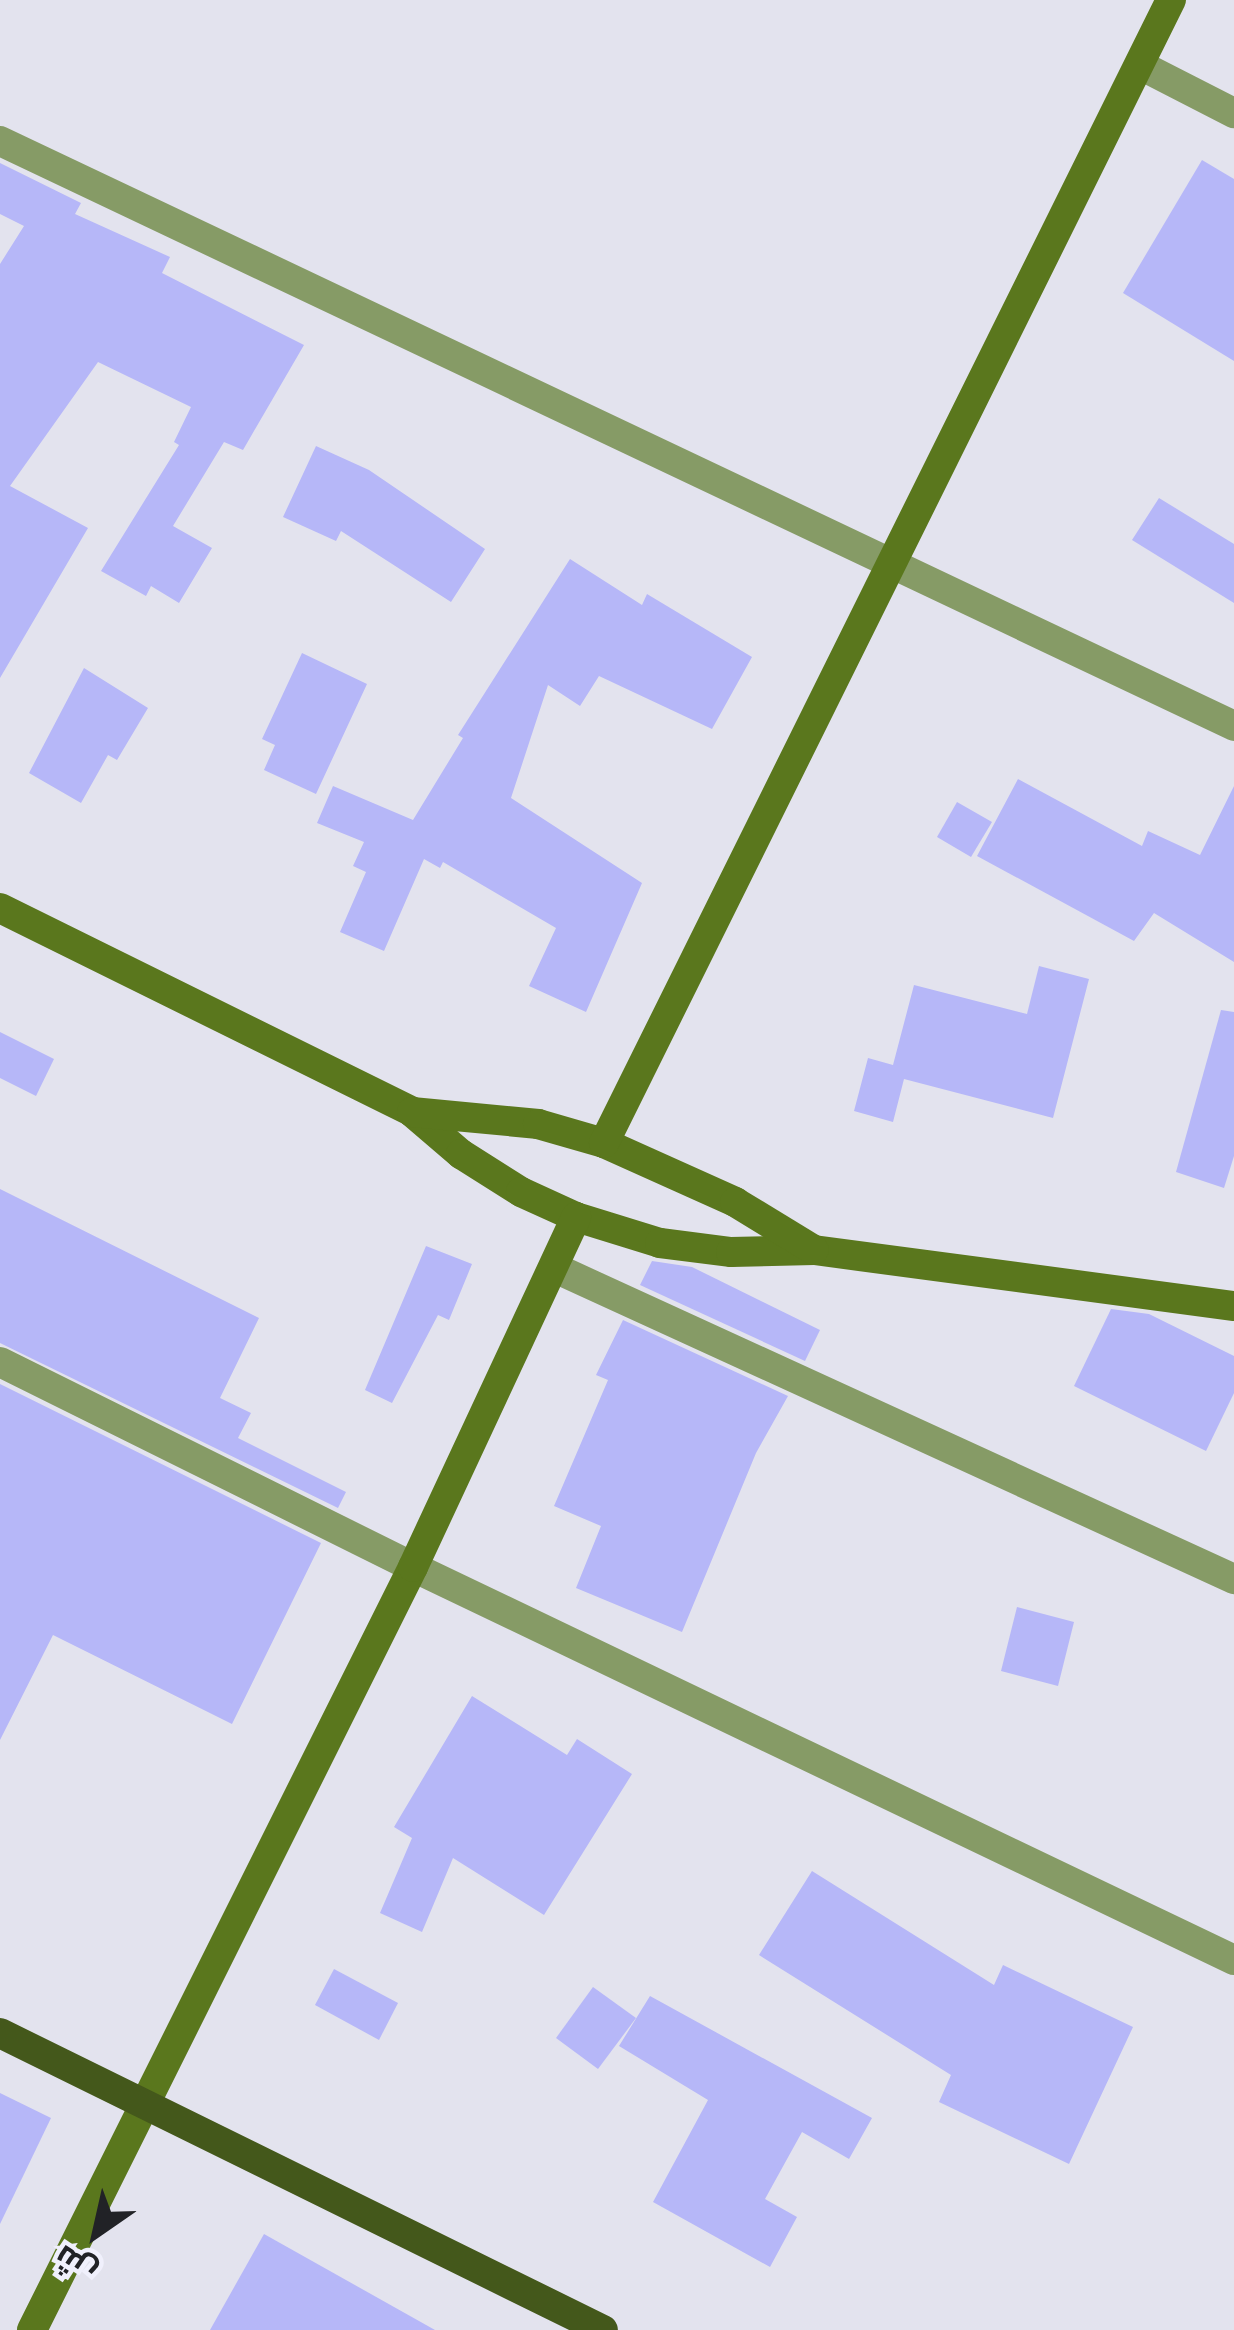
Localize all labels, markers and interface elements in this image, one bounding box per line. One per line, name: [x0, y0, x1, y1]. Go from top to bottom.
north arrow: [36, 2174, 156, 2294]
text: ش: [47, 2236, 104, 2292]

